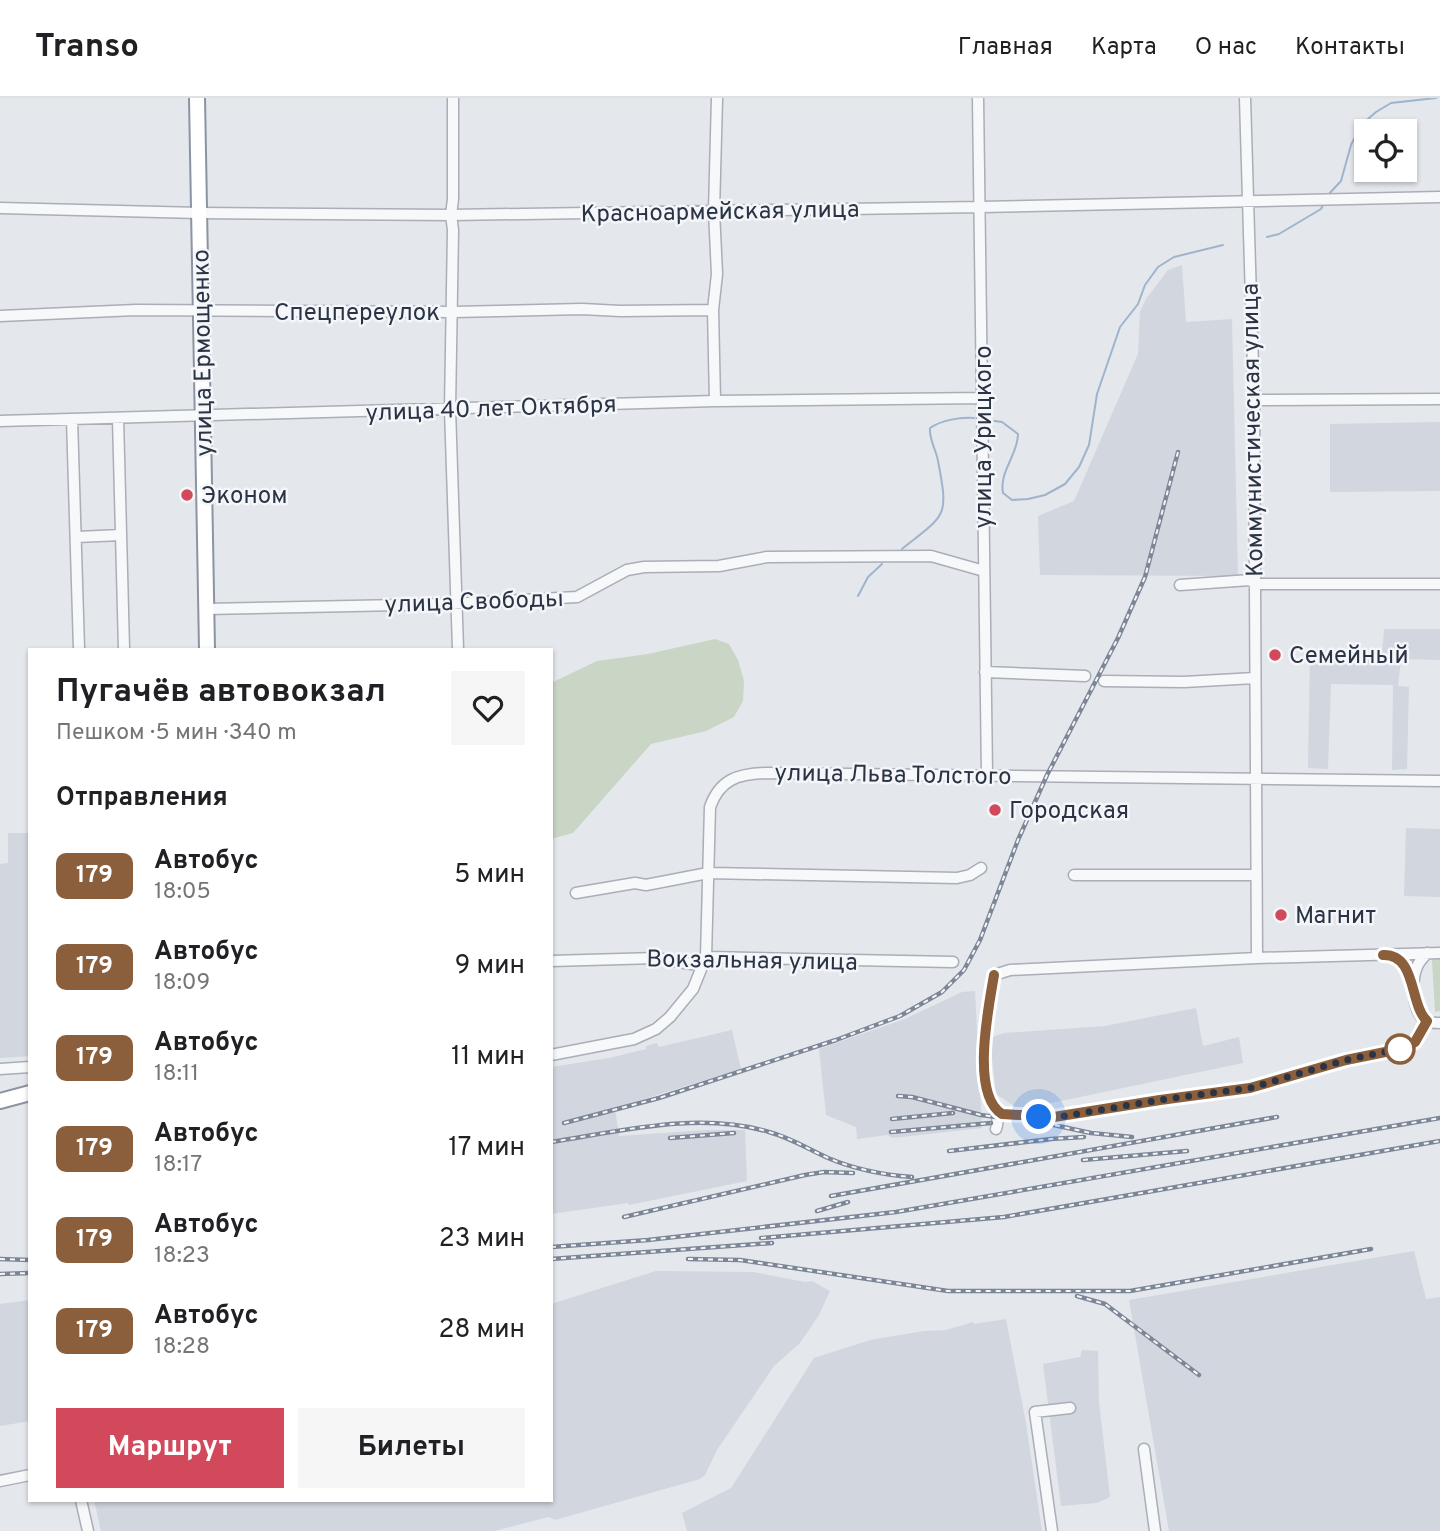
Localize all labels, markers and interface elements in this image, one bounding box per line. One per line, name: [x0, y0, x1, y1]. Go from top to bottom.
text: Transo: [35, 27, 139, 69]
text: Главная: [958, 33, 1053, 63]
text: Карта: [1091, 33, 1157, 63]
text: О нас: [1195, 33, 1257, 63]
text: Контакты: [1295, 33, 1405, 63]
map controls: [1354, 119, 1417, 182]
button: locate: [1354, 119, 1417, 182]
street label: Красноармейская улица: [580, 196, 860, 230]
street label: улица Ермощенко: [187, 249, 221, 457]
street label: Коммунистическая улица: [1236, 283, 1272, 577]
street label: Спецпереулок: [274, 299, 440, 329]
street label: улица Урицкого: [970, 345, 1000, 529]
street label: улица 40 лет Октября: [365, 391, 617, 429]
place label: Эконом: [201, 482, 288, 512]
marker: Эконом: [179, 487, 195, 503]
street label: улица Свободы: [384, 585, 564, 621]
place label: Семейный: [1289, 642, 1409, 672]
marker: Семейный: [1267, 647, 1283, 663]
button: heart: [451, 671, 525, 745]
text: Пугачёв автовокзал: [56, 672, 386, 714]
text: Пешком · 5 мин · 340 m: [56, 719, 297, 748]
street label: улица Льва Толстого: [774, 759, 1012, 793]
text: Отправления: [56, 782, 228, 815]
place label: Городская: [1009, 797, 1129, 827]
marker: Городская: [987, 802, 1003, 818]
text: Автобус: [154, 845, 259, 878]
text: 5 мин: [454, 859, 525, 892]
text: 179: [76, 861, 113, 891]
text: 18:05: [154, 878, 211, 907]
place label: Магнит: [1295, 902, 1376, 932]
marker: Магнит: [1273, 907, 1289, 923]
text: Автобус: [154, 936, 259, 969]
street label: Вокзальная улица: [646, 945, 858, 979]
text: 9 мин: [455, 950, 525, 983]
text: 179: [76, 952, 113, 982]
text: 18:09: [154, 969, 210, 998]
text: Автобус: [154, 1027, 259, 1060]
unlabelled marker: [1385, 1034, 1415, 1064]
text: 11 мин: [451, 1041, 525, 1074]
text: 179: [76, 1043, 113, 1073]
text: 18:11: [154, 1060, 199, 1089]
your location: [1021, 1099, 1056, 1134]
text: Автобус: [154, 1118, 259, 1151]
text: 17 мин: [448, 1132, 525, 1165]
text: 179: [76, 1134, 113, 1164]
text: 18:17: [154, 1151, 202, 1180]
text: Автобус: [154, 1209, 259, 1242]
text: 23 мин: [439, 1223, 525, 1256]
text: 179: [76, 1225, 113, 1255]
text: 18:23: [154, 1242, 210, 1271]
text: Автобус: [154, 1300, 259, 1333]
text: 28 мин: [439, 1314, 525, 1347]
text: 179: [76, 1316, 113, 1346]
text: 18:28: [154, 1333, 210, 1362]
button: Маршрут: [56, 1408, 284, 1488]
button: Билеты: [298, 1408, 525, 1488]

